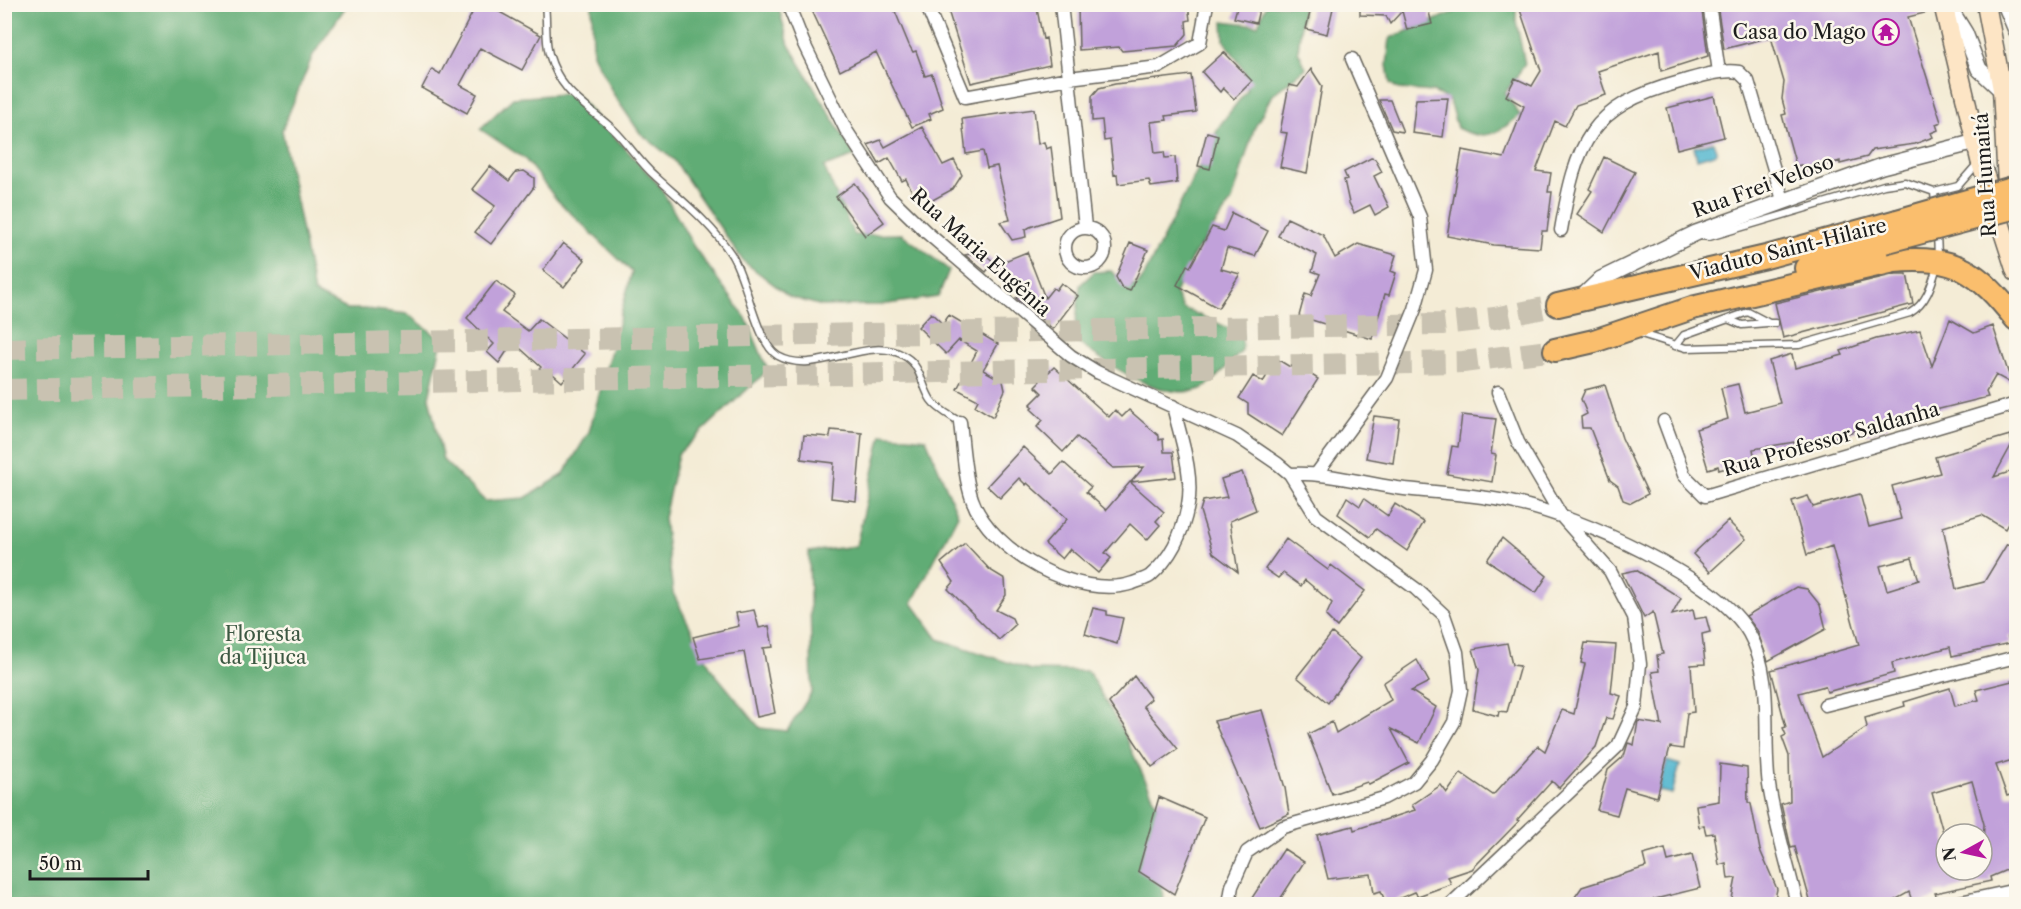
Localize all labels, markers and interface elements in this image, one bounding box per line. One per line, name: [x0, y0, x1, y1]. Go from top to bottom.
temple icon: Casa do Mago: [1871, 17, 1901, 47]
place label: Casa do Mago: [1733, 20, 1866, 44]
street label: Rua Humaitá: [1969, 112, 2001, 238]
street label: Rua Frei Veloso: [1689, 149, 1837, 223]
street label: Rua Maria Eugênia: [906, 183, 1056, 322]
street label: Viaduto Saint-Hilaire: [1686, 213, 1889, 285]
street label: Rua Professor Saldanha: [1720, 396, 1942, 481]
park label: Floresta da Tijuca: [219, 622, 307, 669]
north arrow: [1934, 822, 1994, 882]
scale bar: [30, 843, 148, 881]
text: N: [1938, 846, 1960, 862]
text: 50 m: [39, 853, 82, 875]

